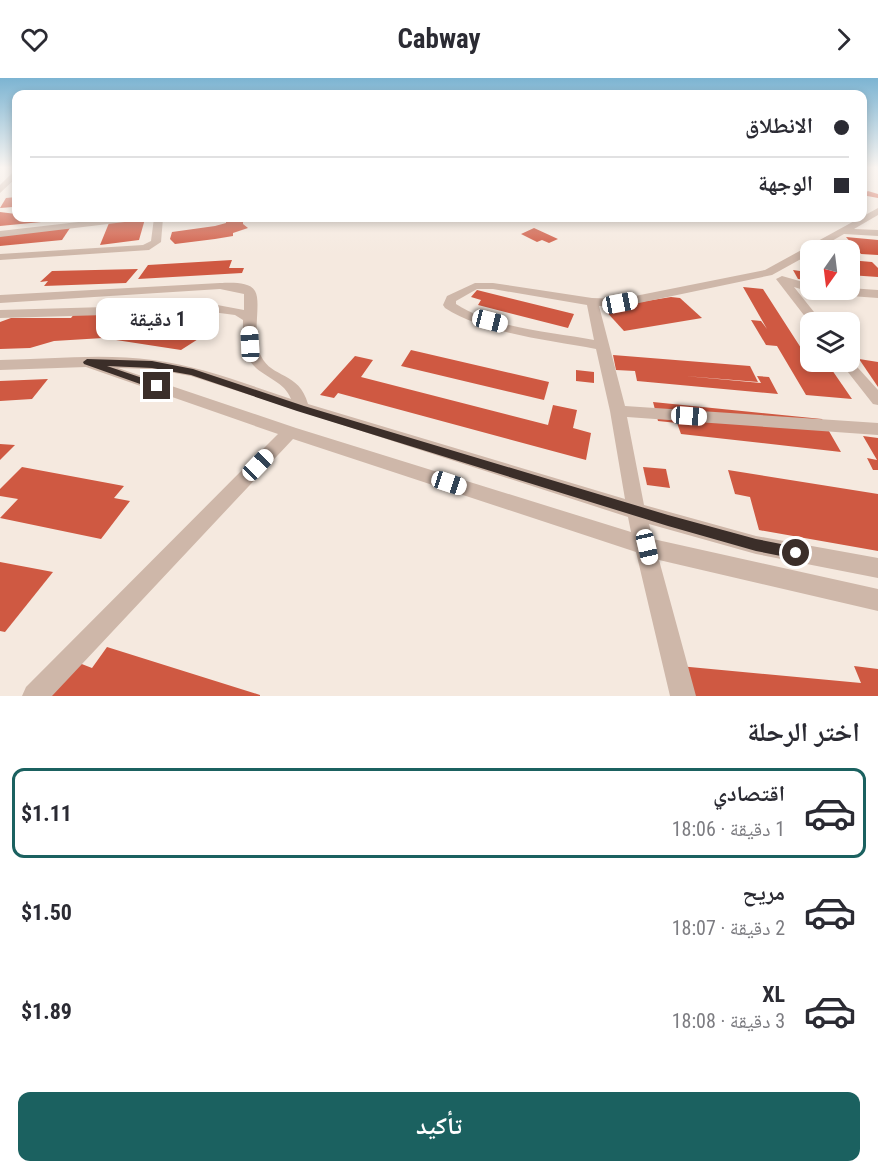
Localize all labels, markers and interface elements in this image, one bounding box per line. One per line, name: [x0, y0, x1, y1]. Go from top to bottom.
icon: heart: [18, 23, 51, 56]
text: Cabway: [397, 23, 481, 55]
icon: forward: [827, 23, 860, 56]
text: الانطلاق: [745, 113, 813, 138]
text: الوجهة: [758, 171, 813, 196]
north arrow: [800, 240, 860, 300]
map controls: [800, 240, 860, 372]
car: [601, 291, 639, 315]
callout: 1 دقيقة: [96, 299, 219, 341]
text: 1 دقيقة: [129, 307, 186, 331]
car: [470, 308, 510, 334]
button: layers: [800, 312, 860, 372]
car: [240, 326, 260, 362]
route end: [143, 372, 170, 399]
car: [670, 406, 708, 426]
car: [239, 446, 277, 484]
car: [429, 469, 469, 497]
car: [634, 527, 660, 567]
route start: [782, 539, 809, 566]
text: اختر الرحلة: [747, 716, 860, 748]
text: اقتصادي: [713, 781, 785, 806]
icon: car: [803, 786, 857, 840]
text: $1.11: [21, 801, 72, 826]
text: 1 دقيقة · 18:06: [672, 817, 785, 841]
text: مريح: [742, 880, 785, 905]
icon: car: [803, 885, 857, 939]
text: $1.50: [21, 900, 72, 925]
text: 2 دقيقة · 18:07: [672, 916, 785, 940]
text: XL: [762, 982, 785, 1007]
icon: car: [803, 984, 857, 1038]
text: $1.89: [21, 999, 72, 1024]
text: 3 دقيقة · 18:08: [672, 1009, 785, 1033]
button: تأكيد: [18, 1092, 860, 1161]

